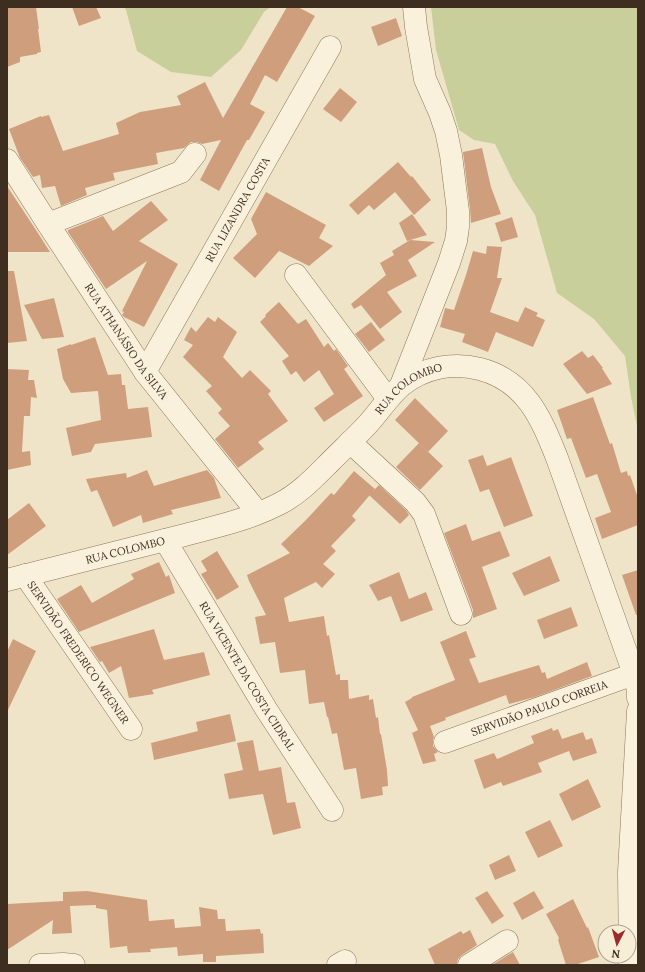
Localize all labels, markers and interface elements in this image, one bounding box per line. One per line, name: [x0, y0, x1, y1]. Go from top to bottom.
street label: RUA LIZANDRA COSTA: [202, 154, 273, 264]
street label: RUA ATHANÁSIO DA SILVA: [82, 281, 172, 403]
street label: RUA COLOMBO: [372, 360, 444, 417]
street label: RUA COLOMBO: [84, 533, 167, 567]
street label: SERVIDÃO FREDERICO WEGNER: [24, 578, 132, 727]
street label: RUA VICENTE DA COSTA CIDRAL: [196, 599, 299, 754]
street label: SERVIDÃO PAULO CORREIA: [469, 677, 610, 739]
north arrow: [597, 924, 637, 964]
text: N: [611, 946, 621, 961]

